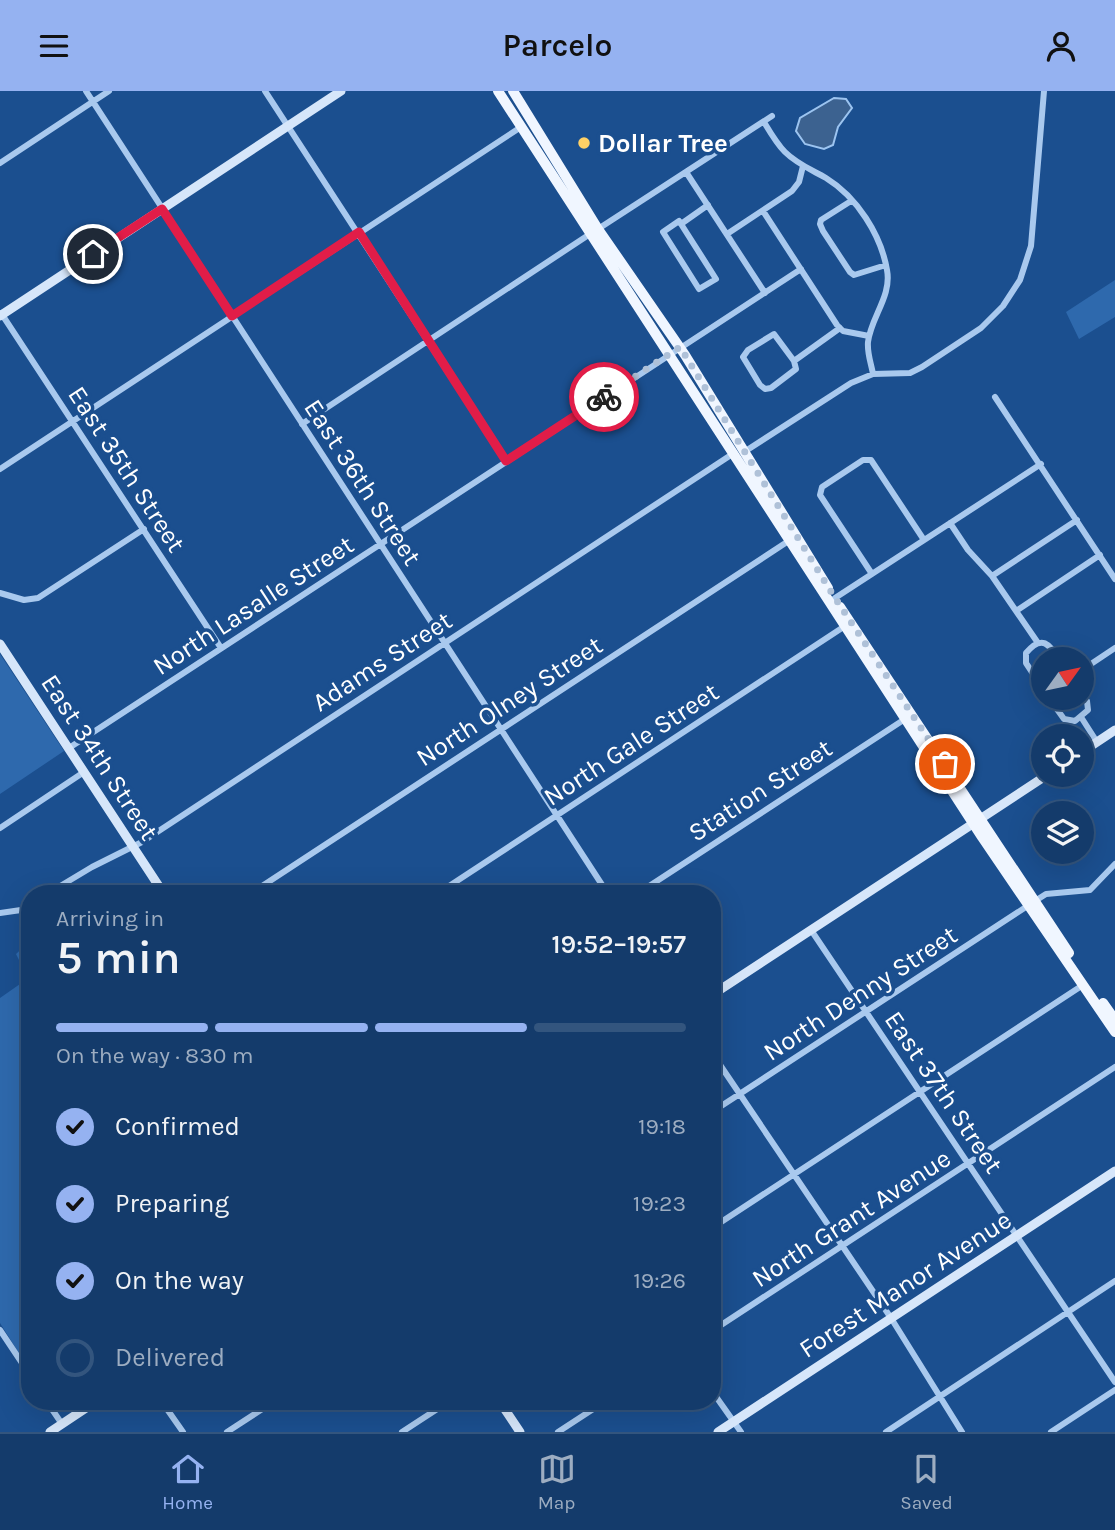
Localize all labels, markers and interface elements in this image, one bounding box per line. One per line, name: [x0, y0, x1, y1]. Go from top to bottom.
icon: menu: [35, 27, 73, 65]
text: Parcelo: [502, 27, 613, 64]
icon: person: [1042, 27, 1080, 65]
place label: Dollar Tree: [598, 128, 728, 159]
marker: Dollar Tree: [576, 135, 592, 151]
pin: [63, 224, 123, 284]
icon: home: [74, 235, 112, 273]
courier: [569, 362, 639, 432]
icon: bike: [585, 378, 623, 416]
street label: East 35th Street: [61, 380, 192, 558]
street label: East 36th Street: [297, 393, 428, 571]
street label: North Lasalle Street: [147, 529, 360, 682]
street label: Adams Street: [307, 605, 458, 718]
street label: North Olney Street: [410, 630, 608, 773]
north arrow: [1031, 647, 1094, 711]
map controls: [1031, 647, 1094, 864]
street label: East 34th Street: [34, 669, 165, 846]
street label: North Gale Street: [538, 676, 725, 813]
button: locate: [1031, 724, 1094, 787]
street label: Station Street: [683, 732, 838, 848]
pin: [915, 734, 975, 794]
icon: bag: [926, 745, 964, 783]
button: layers: [1031, 801, 1094, 864]
text: Arriving in: [56, 905, 164, 932]
street label: North Denny Street: [758, 919, 963, 1068]
text: 19:52–19:57: [552, 929, 686, 960]
text: 5 min: [56, 931, 181, 985]
street label: East 37th Street: [878, 1005, 1009, 1180]
text: On the way · 830 m: [56, 1042, 253, 1069]
icon: check: [56, 1108, 94, 1146]
text: Confirmed: [115, 1111, 240, 1142]
text: 19:18: [638, 1113, 686, 1140]
street label: North Grant Avenue: [746, 1143, 956, 1294]
icon: check: [56, 1185, 94, 1223]
text: Preparing: [115, 1188, 229, 1219]
text: 19:23: [633, 1190, 686, 1217]
street label: Forest Manor Avenue: [793, 1204, 1017, 1365]
icon: check: [56, 1262, 94, 1300]
text: On the way: [115, 1265, 244, 1296]
text: 19:26: [633, 1267, 686, 1294]
text: Delivered: [115, 1342, 225, 1373]
tab: Home: [162, 1450, 213, 1514]
tab: Map: [538, 1450, 576, 1514]
tab: Saved: [900, 1450, 953, 1514]

